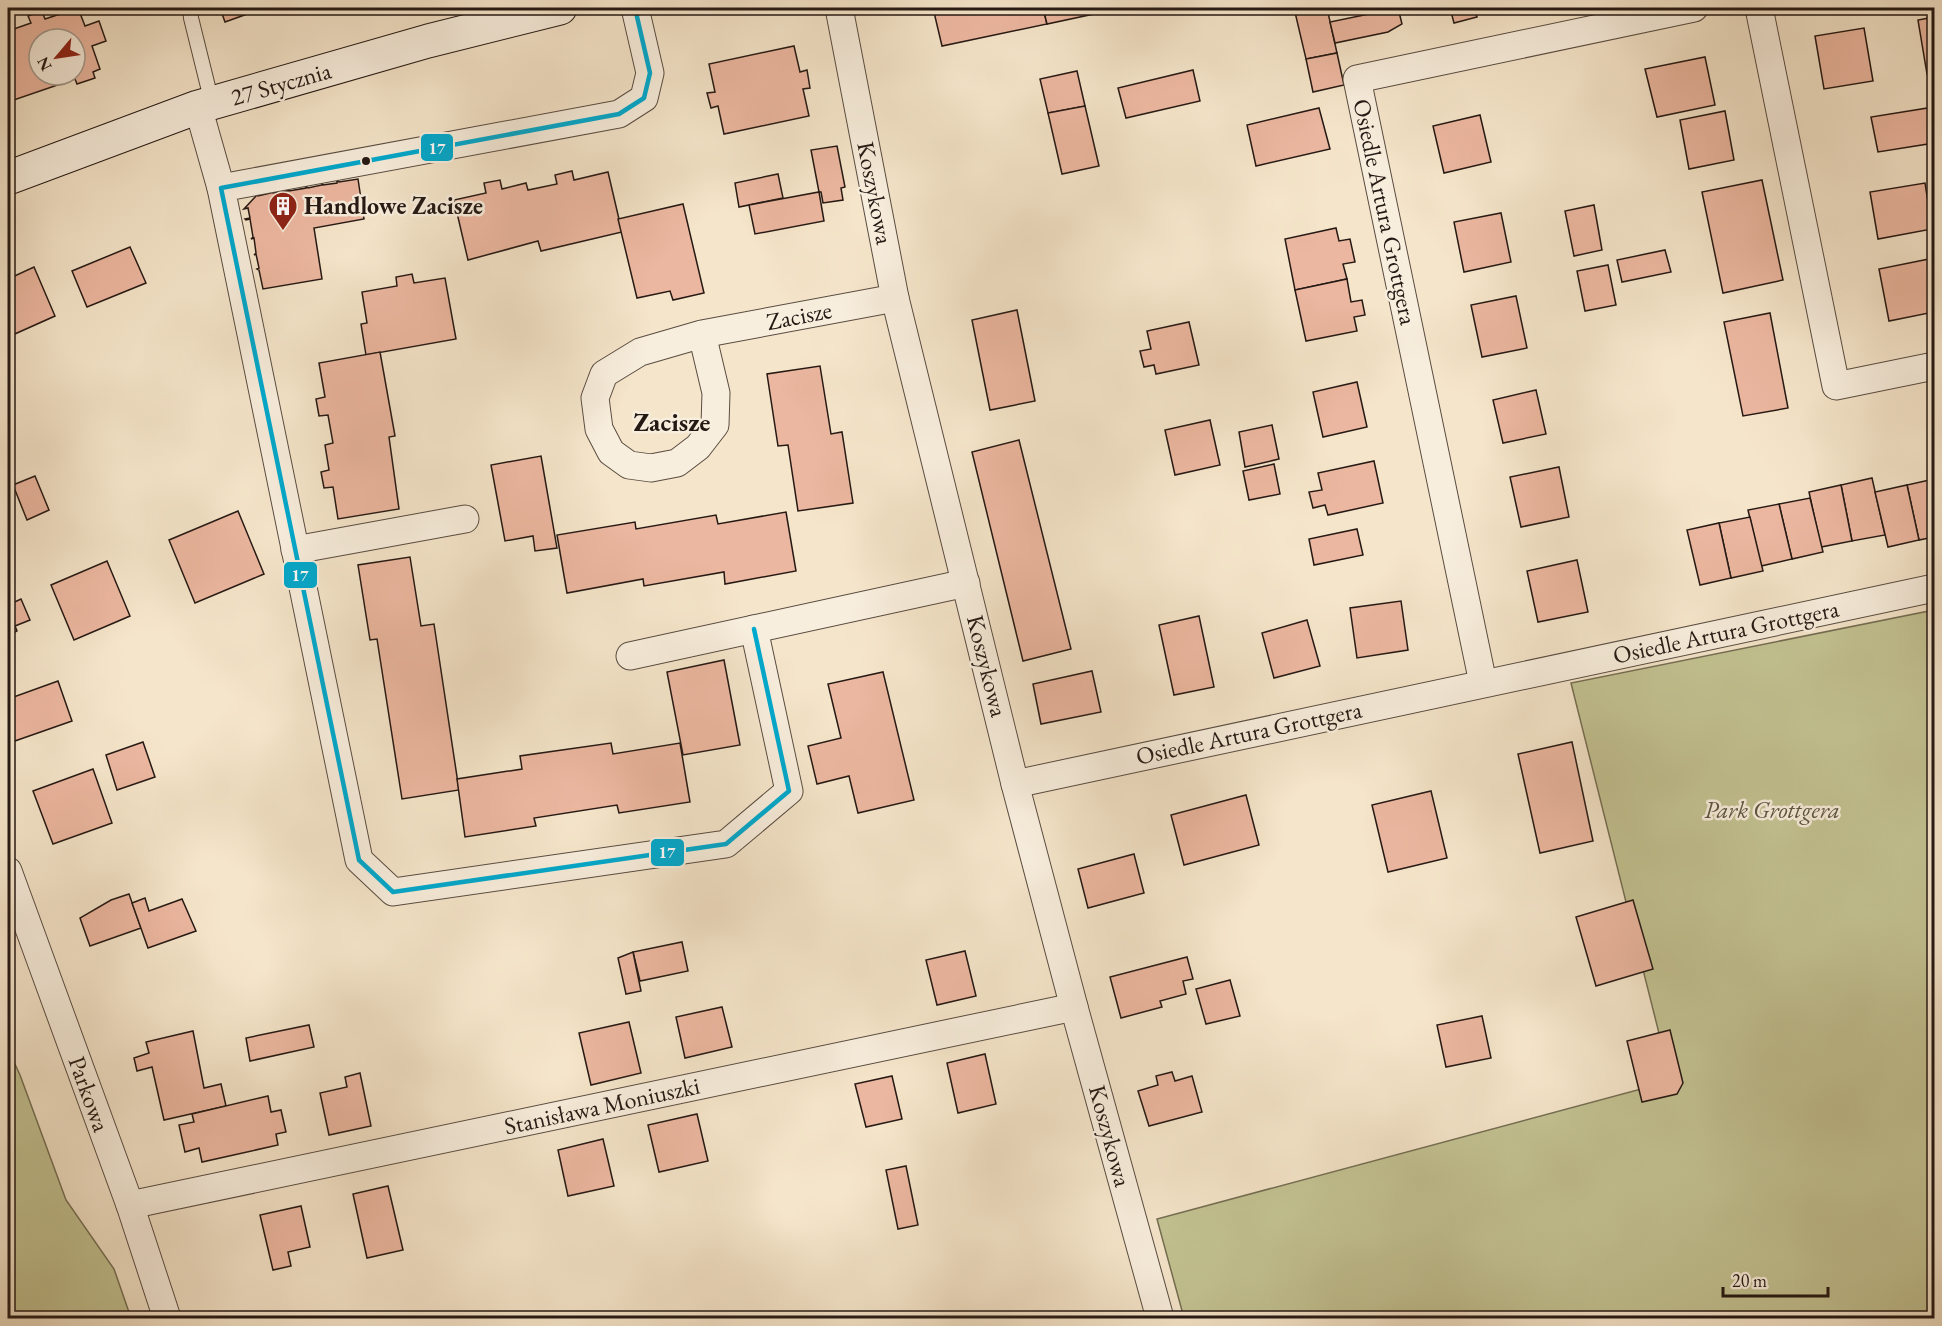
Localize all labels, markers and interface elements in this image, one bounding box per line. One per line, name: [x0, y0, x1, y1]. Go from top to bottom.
north arrow: [27, 27, 87, 87]
text: N: [32, 53, 57, 75]
street label: 27 Stycznia: [227, 54, 335, 113]
street label: Osiedle Artura Grottgera: [1346, 96, 1425, 328]
line badge: 17: [420, 133, 454, 162]
text: 17: [429, 138, 446, 159]
street label: Koszykowa: [850, 139, 901, 247]
unlabelled marker: [360, 155, 372, 167]
building icon: Handlowe Zacisze: [267, 190, 299, 232]
place label: Handlowe Zacisze: [304, 190, 483, 221]
street label: Zacisze: [764, 294, 834, 337]
district label: Zacisze: [634, 405, 711, 439]
line badge: 17: [283, 561, 318, 589]
text: 17: [292, 565, 309, 586]
street label: Osiedle Artura Grottgera: [1610, 592, 1842, 671]
street label: Koszykowa: [960, 612, 1015, 720]
street label: Osiedle Artura Grottgera: [1133, 693, 1365, 772]
park label: Park Grottgera: [1704, 794, 1840, 825]
line badge: 17: [650, 838, 685, 867]
text: 17: [659, 842, 676, 863]
street label: Parkowa: [62, 1052, 118, 1136]
street label: Stanisława Moniuszki: [501, 1070, 703, 1141]
street label: Koszykowa: [1082, 1082, 1139, 1191]
scale bar: [1723, 1260, 1828, 1298]
text: 20 m: [1732, 1269, 1767, 1292]

